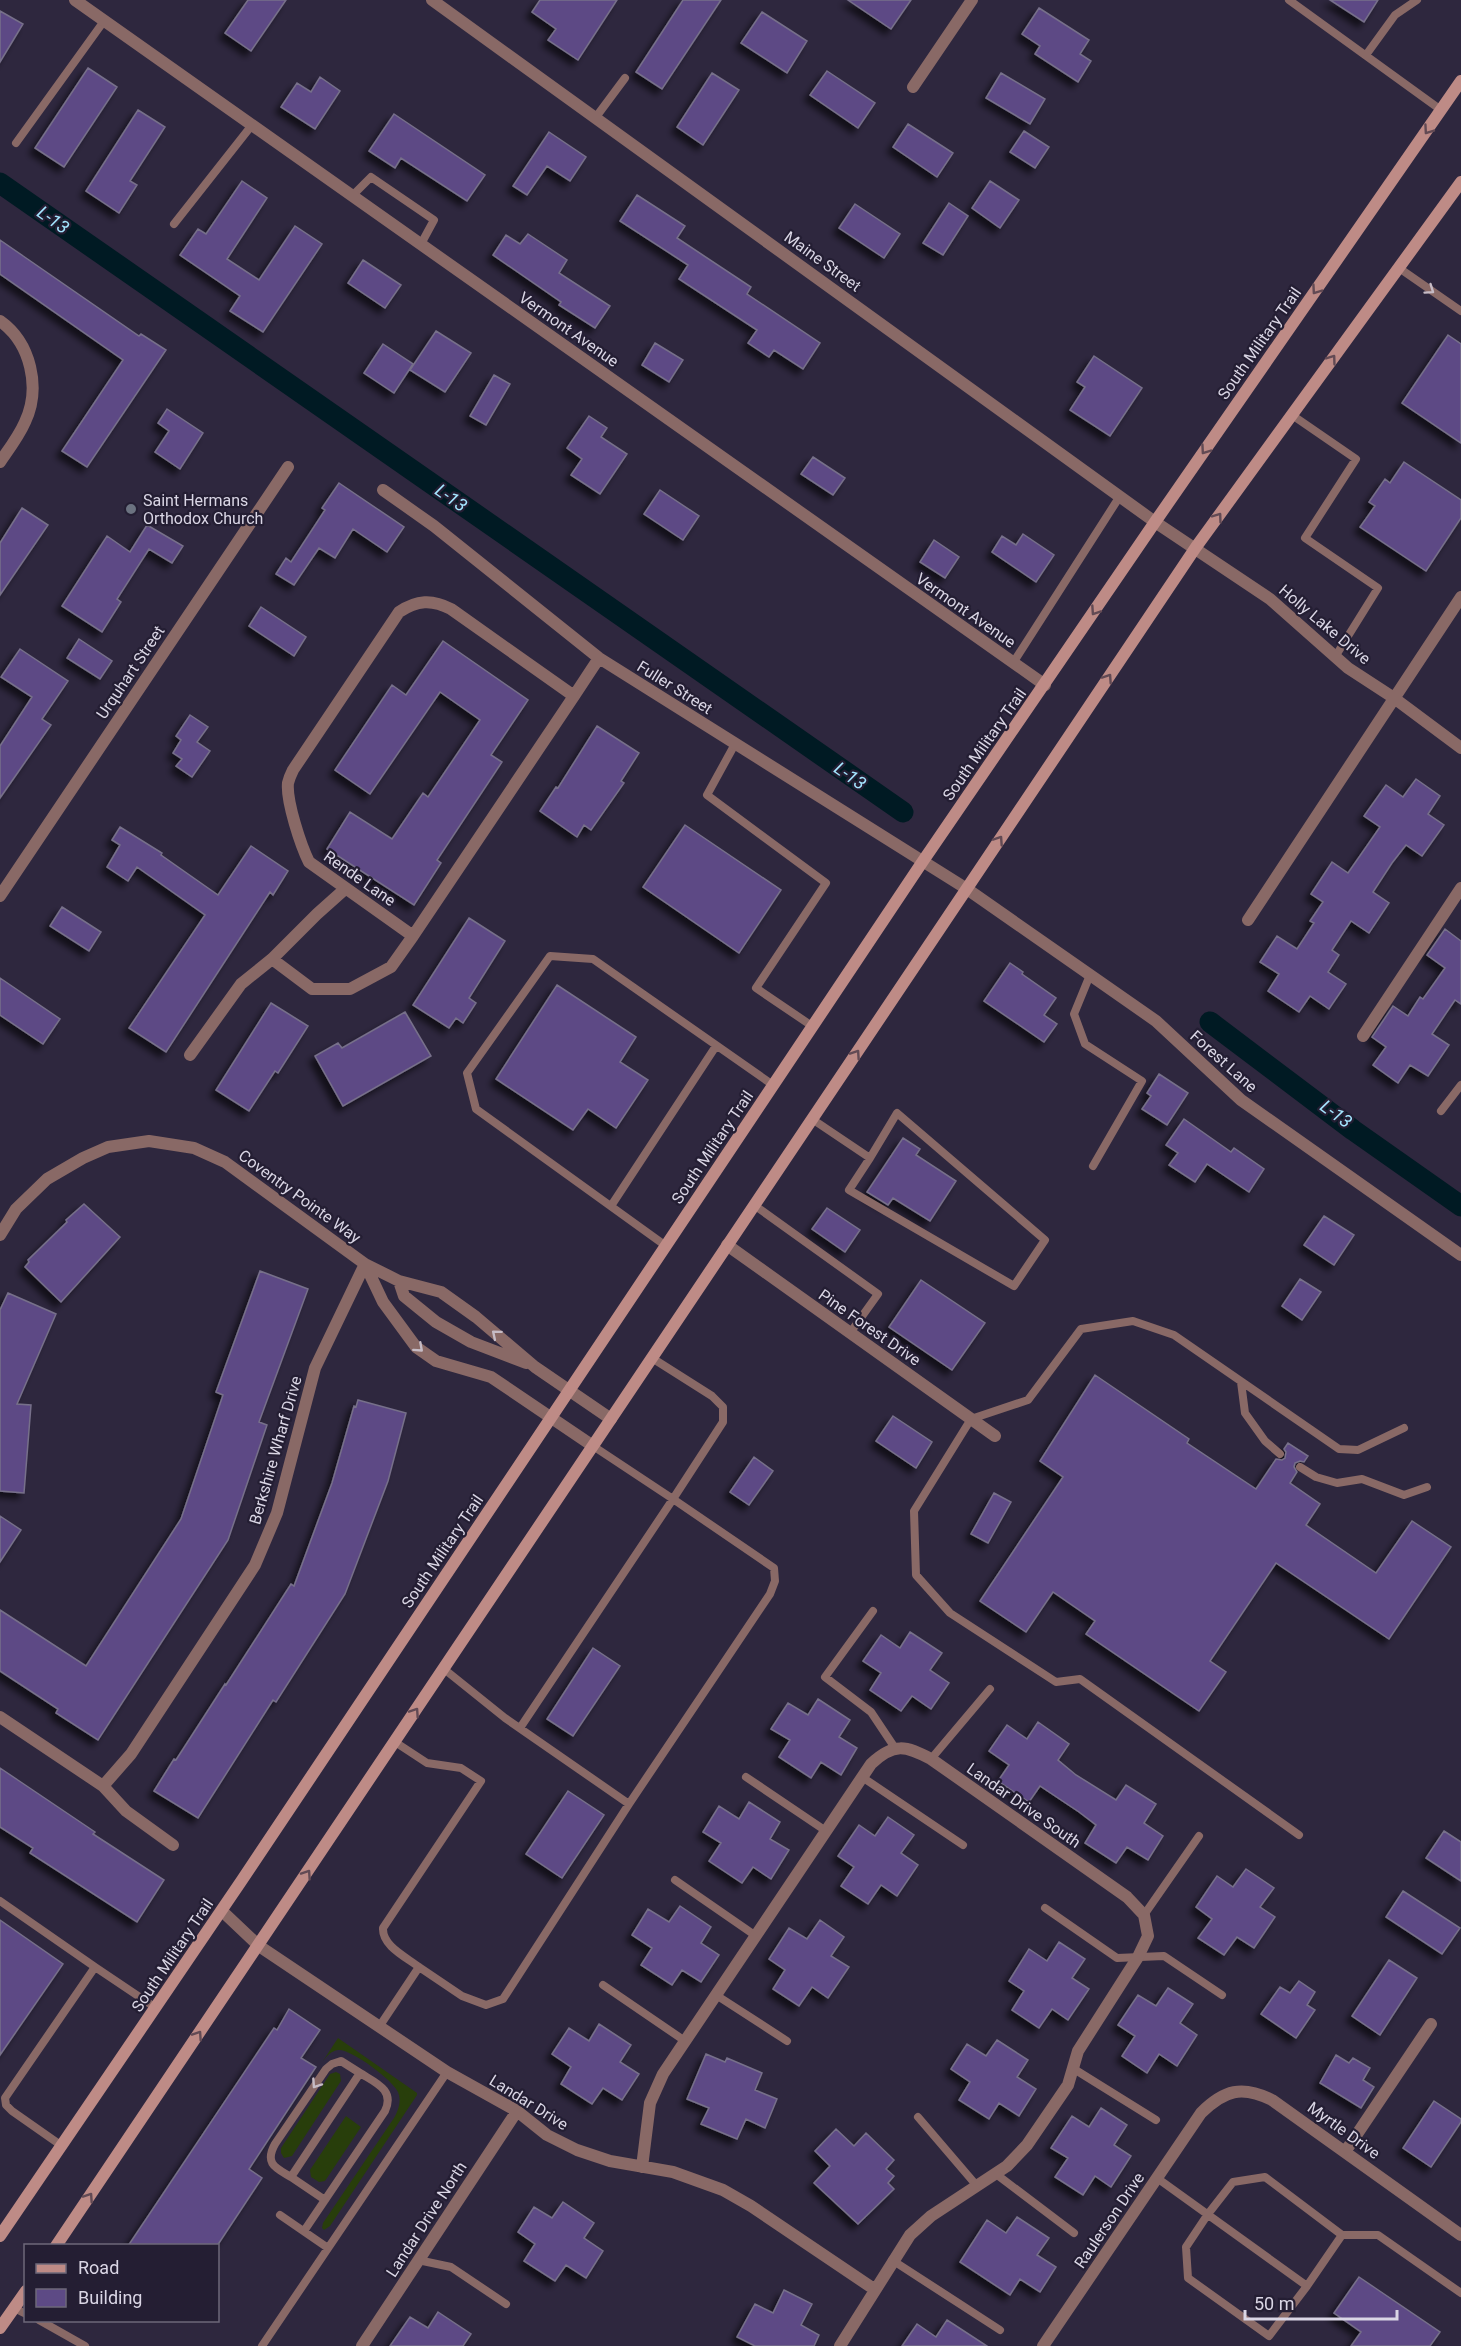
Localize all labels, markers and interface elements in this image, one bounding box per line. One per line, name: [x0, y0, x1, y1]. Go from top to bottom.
one-way arrow: [1424, 123, 1435, 134]
water label: L-13: [33, 201, 73, 238]
street label: Maine Street: [781, 227, 865, 296]
one-way arrow: [1312, 283, 1323, 294]
one-way arrow: [1423, 283, 1434, 294]
street label: South Military Trail: [1214, 284, 1305, 403]
street label: Vermont Avenue: [515, 288, 622, 371]
one-way arrow: [1325, 355, 1336, 366]
one-way arrow: [1201, 443, 1212, 454]
water label: L-13: [431, 479, 471, 516]
place label: Saint Hermans Orthodox Church: [143, 491, 263, 528]
marker: Saint Hermans Orthodox Church: [124, 502, 138, 516]
one-way arrow: [1211, 513, 1222, 524]
street label: Vermont Avenue: [912, 569, 1019, 652]
street label: Holly Lake Drive: [1275, 581, 1374, 668]
one-way arrow: [1091, 604, 1102, 615]
street label: Urquhart Street: [92, 622, 169, 722]
street label: Fuller Street: [634, 657, 716, 718]
one-way arrow: [1101, 674, 1112, 685]
street label: South Military Trail: [939, 685, 1030, 804]
water label: L-13: [830, 757, 870, 794]
one-way arrow: [992, 836, 1003, 847]
street label: Rende Lane: [320, 847, 399, 910]
street label: Forest Lane: [1186, 1026, 1261, 1096]
one-way arrow: [848, 1050, 860, 1060]
street label: South Military Trail: [668, 1087, 757, 1207]
water label: L-13: [1316, 1095, 1356, 1132]
street label: Coventry Pointe Way: [235, 1146, 365, 1247]
street label: Pine Forest Drive: [815, 1285, 924, 1370]
one-way arrow: [492, 1330, 503, 1341]
one-way arrow: [413, 1340, 424, 1351]
street label: Berkshire Wharf Drive: [245, 1374, 306, 1526]
street label: South Military Trail: [398, 1491, 487, 1611]
one-way arrow: [408, 1707, 419, 1718]
street label: Landar Drive South: [963, 1759, 1084, 1852]
one-way arrow: [300, 1869, 311, 1880]
street label: South Military Trail: [128, 1895, 217, 2015]
one-way arrow: [191, 2031, 202, 2042]
street label: Landar Drive: [486, 2071, 572, 2134]
one-way arrow: [312, 2078, 323, 2089]
street label: Myrtle Drive: [1304, 2098, 1384, 2163]
street label: Landar Drive North: [382, 2158, 471, 2280]
street label: Raulerson Drive: [1070, 2169, 1148, 2272]
one-way arrow: [82, 2193, 93, 2204]
legend: [24, 2244, 219, 2322]
text: Road: [78, 2257, 119, 2278]
scale bar: [1245, 2283, 1396, 2321]
text: Building: [78, 2287, 142, 2308]
text: 50 m: [1254, 2293, 1294, 2314]

